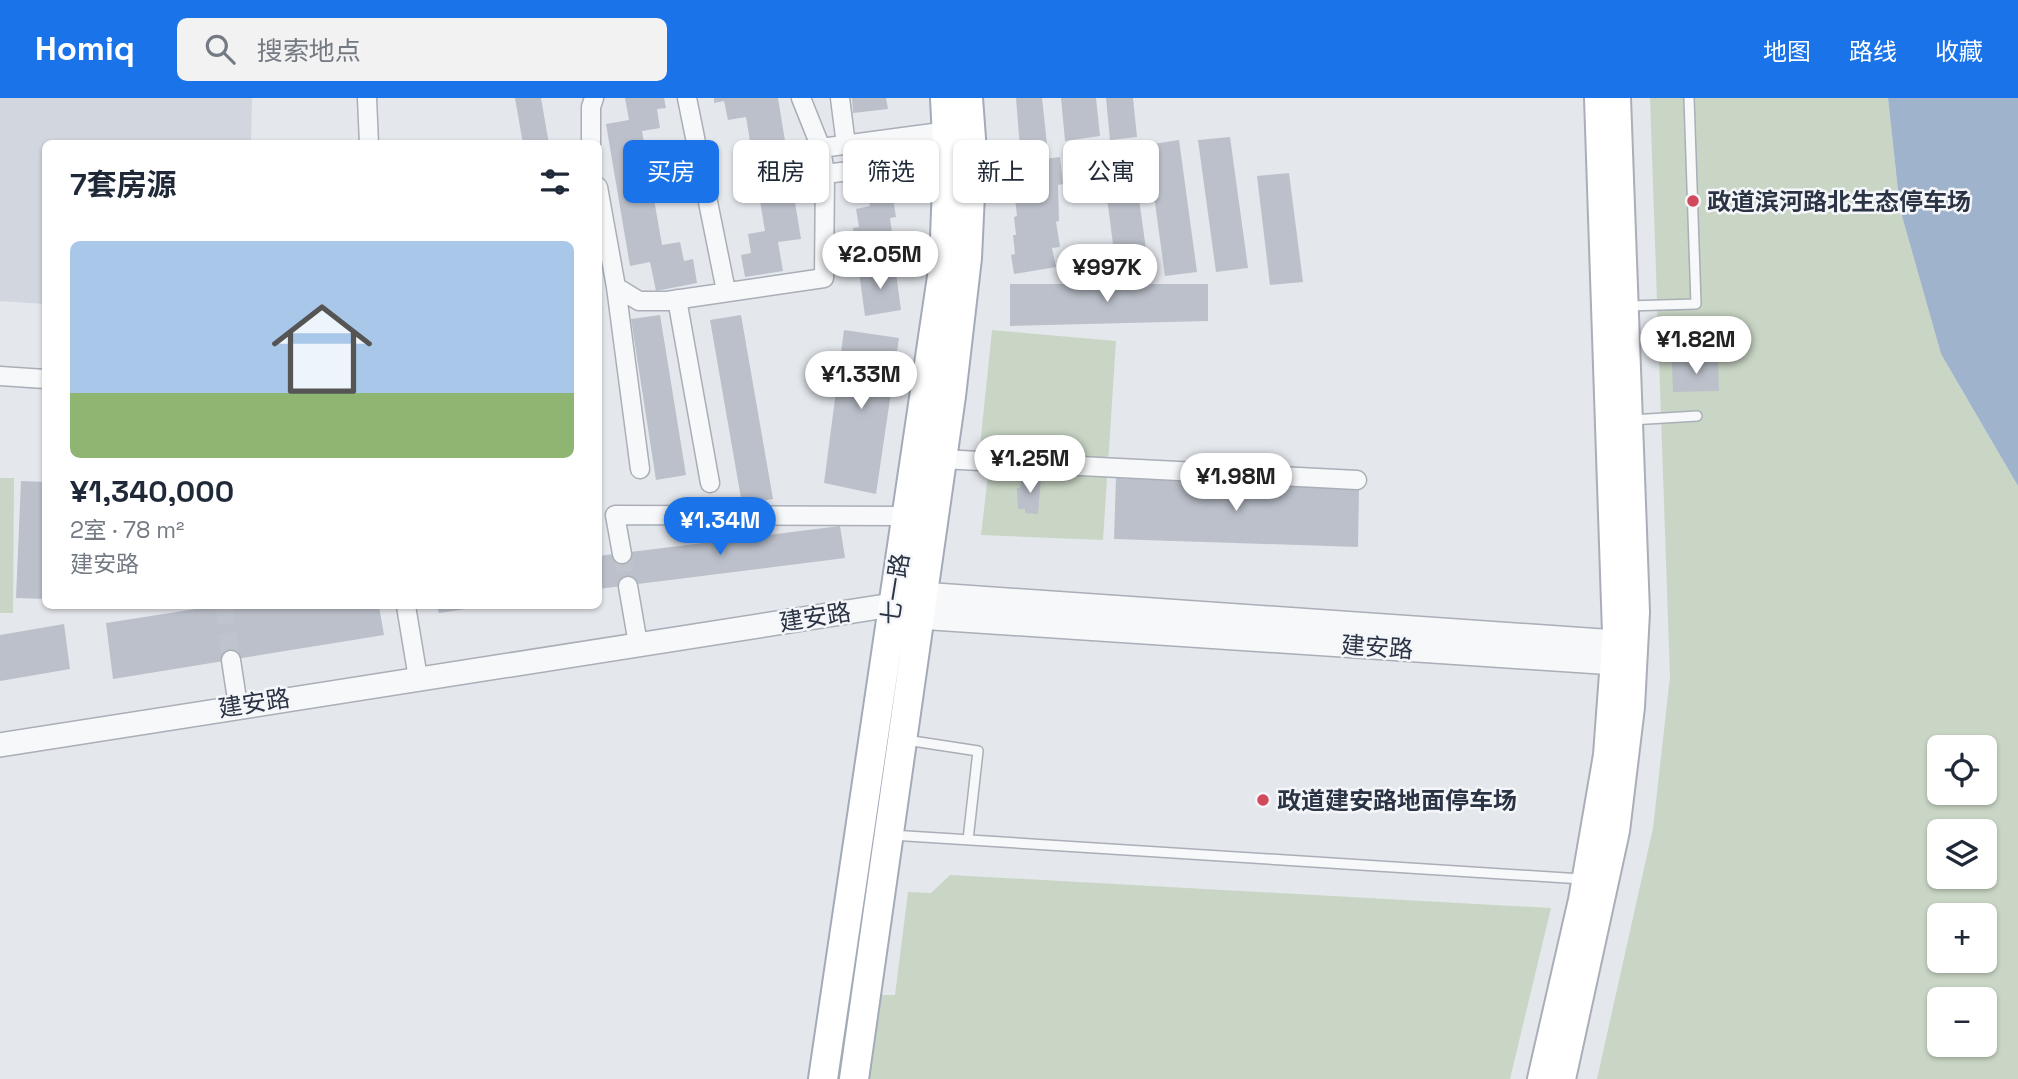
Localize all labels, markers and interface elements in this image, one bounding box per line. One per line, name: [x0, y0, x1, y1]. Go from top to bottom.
search box: [177, 18, 667, 81]
text: Homiq: [35, 28, 135, 70]
icon: search: [201, 30, 239, 68]
text: 搜索地点: [257, 34, 361, 68]
text: 地图: [1763, 36, 1811, 67]
text: 路线: [1849, 36, 1897, 67]
text: 收藏: [1935, 36, 1983, 67]
chip: 买房: [623, 140, 719, 203]
chip: 租房: [733, 140, 829, 203]
chip: 筛选: [843, 140, 939, 203]
chip: 新上: [953, 140, 1049, 203]
chip: 公寓: [1063, 140, 1159, 203]
icon: filters: [536, 163, 574, 201]
text: 7套房源: [70, 165, 177, 204]
place label: 政道滨河路北生态停车场: [1707, 186, 1971, 217]
marker: 政道滨河路北生态停车场: [1685, 193, 1701, 209]
pin: ¥2.05M: [823, 232, 937, 291]
text: ¥2.05M: [838, 239, 922, 269]
pin: ¥997K: [1058, 244, 1156, 304]
text: ¥997K: [1072, 252, 1142, 282]
icon: home: [259, 286, 385, 412]
pin: ¥1.82M: [1639, 316, 1753, 376]
text: ¥1.82M: [1656, 324, 1736, 354]
pin: ¥1.33M: [804, 352, 918, 411]
text: ¥1.33M: [821, 359, 901, 389]
pin: ¥1.25M: [973, 436, 1087, 495]
text: ¥1.25M: [990, 443, 1070, 473]
pin: ¥1.98M: [1179, 454, 1293, 513]
text: ¥1.98M: [1196, 461, 1276, 491]
text: ¥1,340,000: [70, 472, 234, 511]
pin: ¥1.34M: [663, 498, 777, 557]
text: ¥1.34M: [680, 505, 760, 535]
text: 2室 · 78 m²: [70, 515, 184, 545]
text: 建安路: [70, 549, 139, 579]
street label: 七一路: [874, 551, 916, 627]
street label: 建安路: [777, 596, 853, 638]
street label: 建安路: [1340, 629, 1414, 665]
street label: 建安路: [216, 682, 292, 724]
map controls: [1927, 735, 1997, 1057]
button: locate: [1927, 735, 1997, 805]
place label: 政道建安路地面停车场: [1277, 785, 1517, 816]
marker: 政道建安路地面停车场: [1255, 792, 1271, 808]
button: layers: [1927, 819, 1997, 889]
button: +: [1927, 903, 1997, 973]
button: −: [1927, 987, 1997, 1057]

